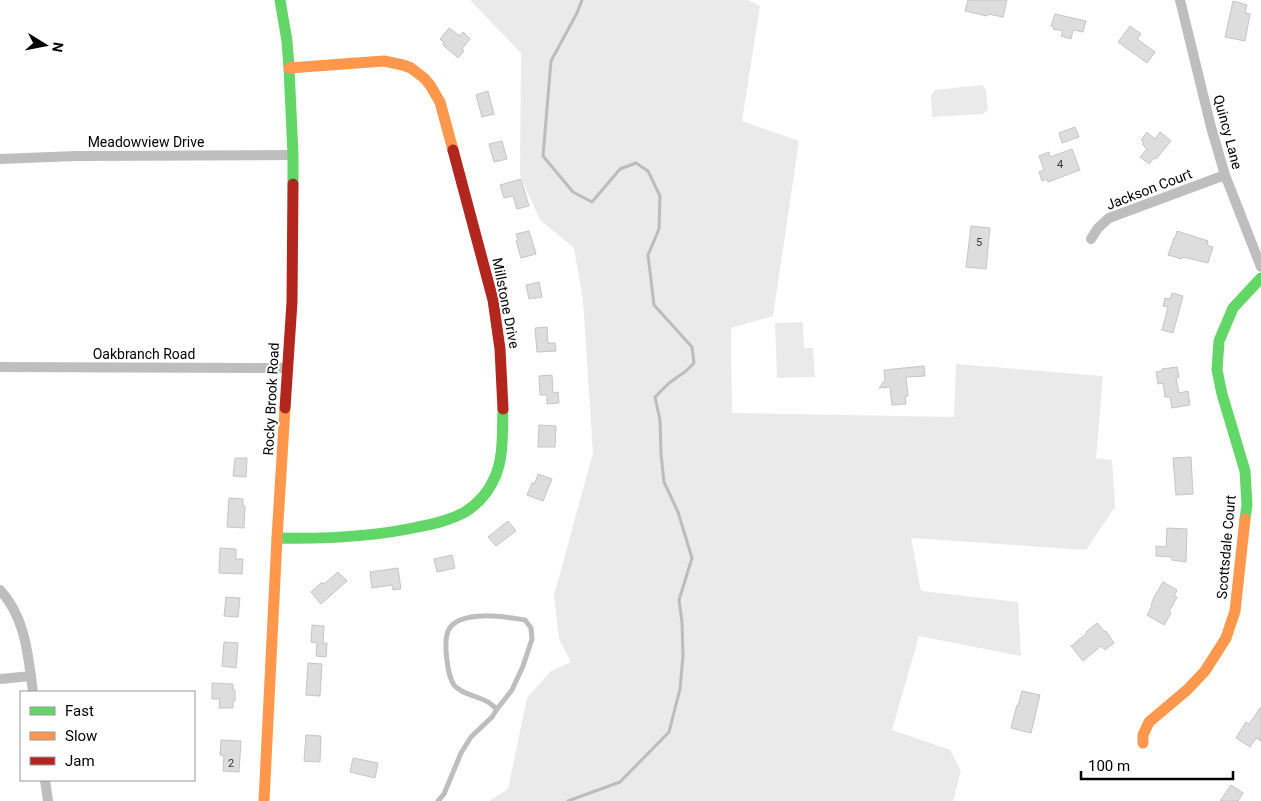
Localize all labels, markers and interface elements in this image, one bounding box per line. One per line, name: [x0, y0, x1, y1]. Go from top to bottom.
north arrow: [20, 20, 70, 70]
text: N: [49, 41, 67, 54]
street label: Quincy Lane: [1210, 93, 1246, 171]
street label: Meadowview Drive: [88, 134, 204, 150]
house number: 4: [1057, 158, 1063, 171]
street label: Jackson Court: [1104, 165, 1195, 213]
house number: 5: [976, 236, 982, 249]
street label: Millstone Drive: [489, 256, 523, 350]
street label: Rocky Brook Road: [260, 342, 282, 456]
street label: Oakbranch Road: [93, 346, 195, 362]
street label: Scottsdale Court: [1213, 494, 1239, 600]
legend: [20, 691, 195, 781]
text: Fast: [65, 702, 94, 720]
text: Slow: [65, 727, 97, 745]
scale bar: [1081, 748, 1234, 780]
text: Jam: [65, 752, 95, 770]
house number: 2: [228, 757, 234, 770]
text: 100 m: [1088, 757, 1130, 775]

